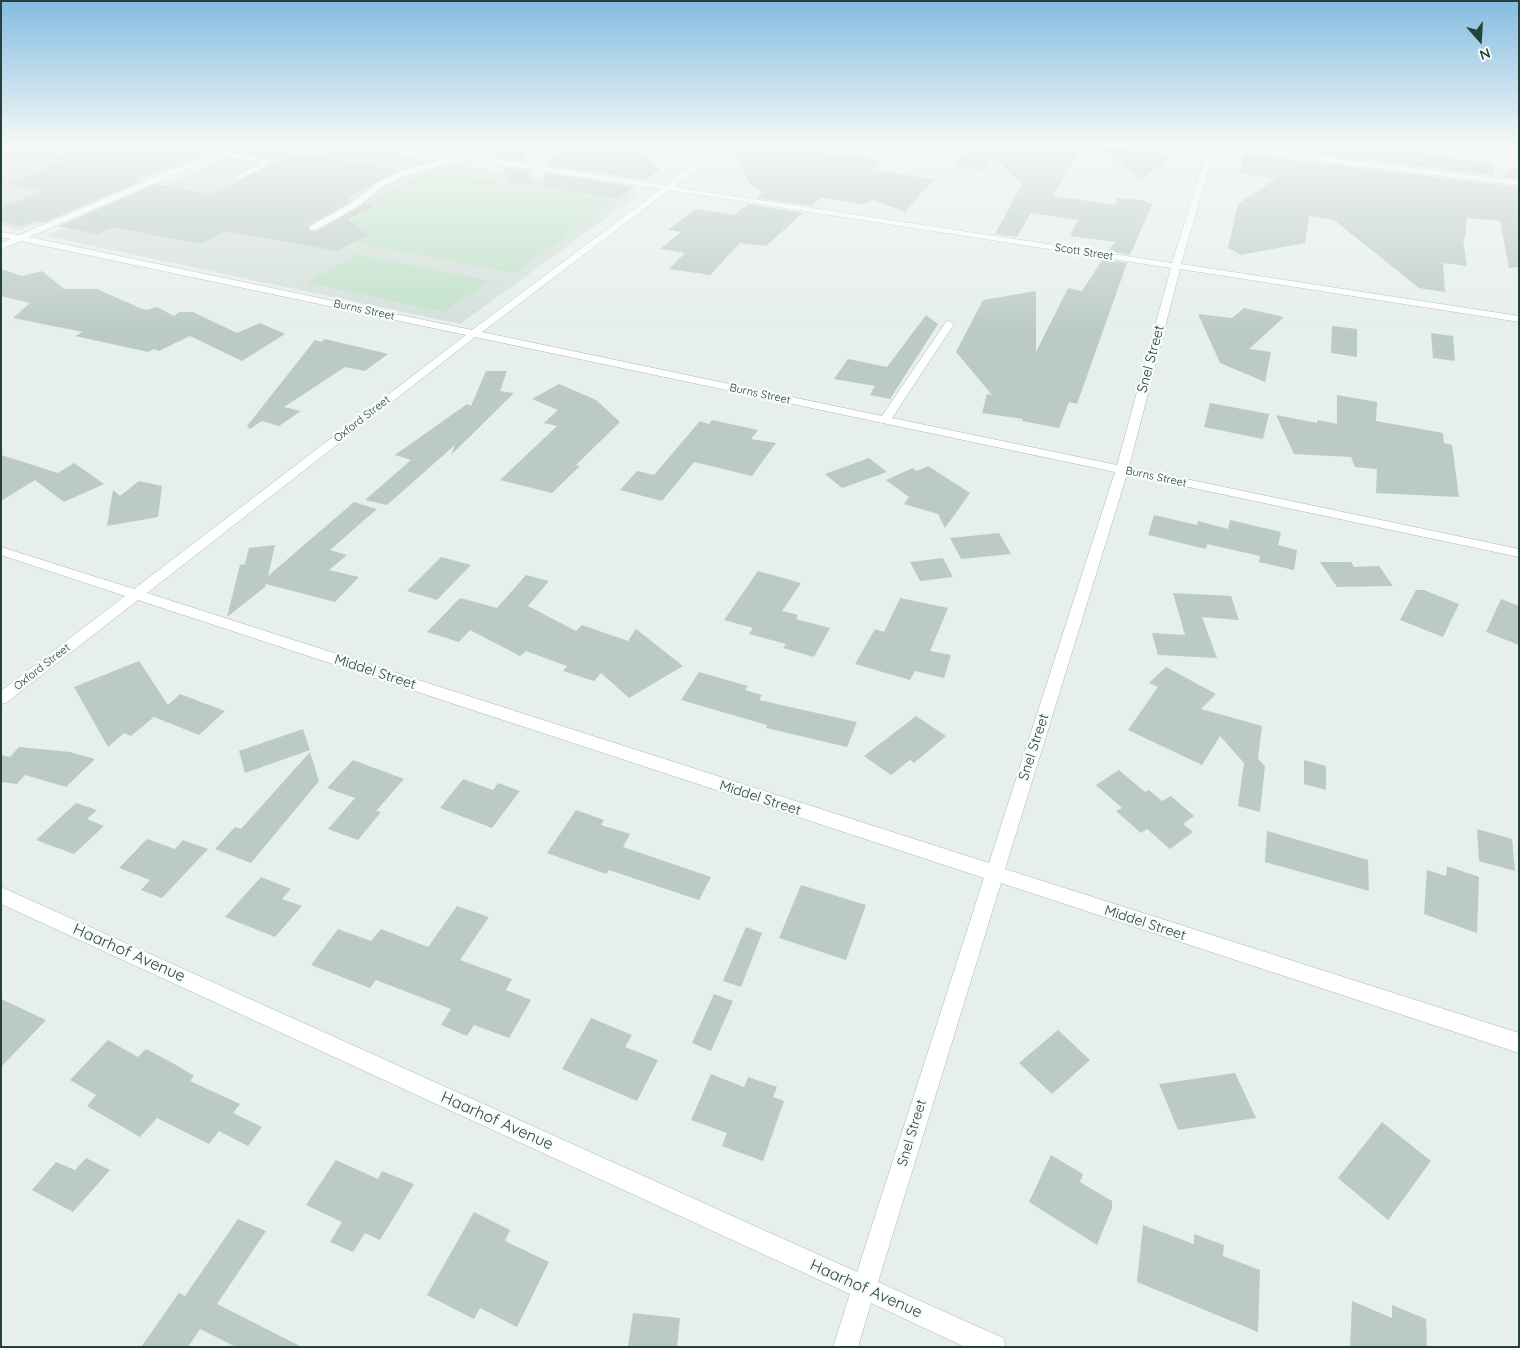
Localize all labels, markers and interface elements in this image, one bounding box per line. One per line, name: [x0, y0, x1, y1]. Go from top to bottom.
north arrow: [1455, 15, 1505, 65]
text: N: [1477, 44, 1493, 64]
street label: Scott Street: [1054, 241, 1114, 263]
street label: Burns Street: [332, 297, 396, 323]
street label: Snel Street: [1134, 323, 1168, 395]
street label: Burns Street: [728, 381, 792, 407]
street label: Oxford Street: [331, 393, 393, 445]
street label: Burns Street: [1124, 464, 1188, 490]
street label: Oxford Street: [11, 641, 73, 693]
street label: Middel Street: [332, 651, 418, 693]
street label: Snel Street: [1015, 712, 1053, 782]
street label: Middel Street: [717, 777, 803, 819]
street label: Middel Street: [1102, 902, 1188, 944]
street label: Haarhof Avenue: [70, 920, 188, 986]
street label: Haarhof Avenue: [438, 1088, 556, 1154]
street label: Snel Street: [894, 1097, 930, 1169]
street label: Haarhof Avenue: [807, 1256, 925, 1322]

